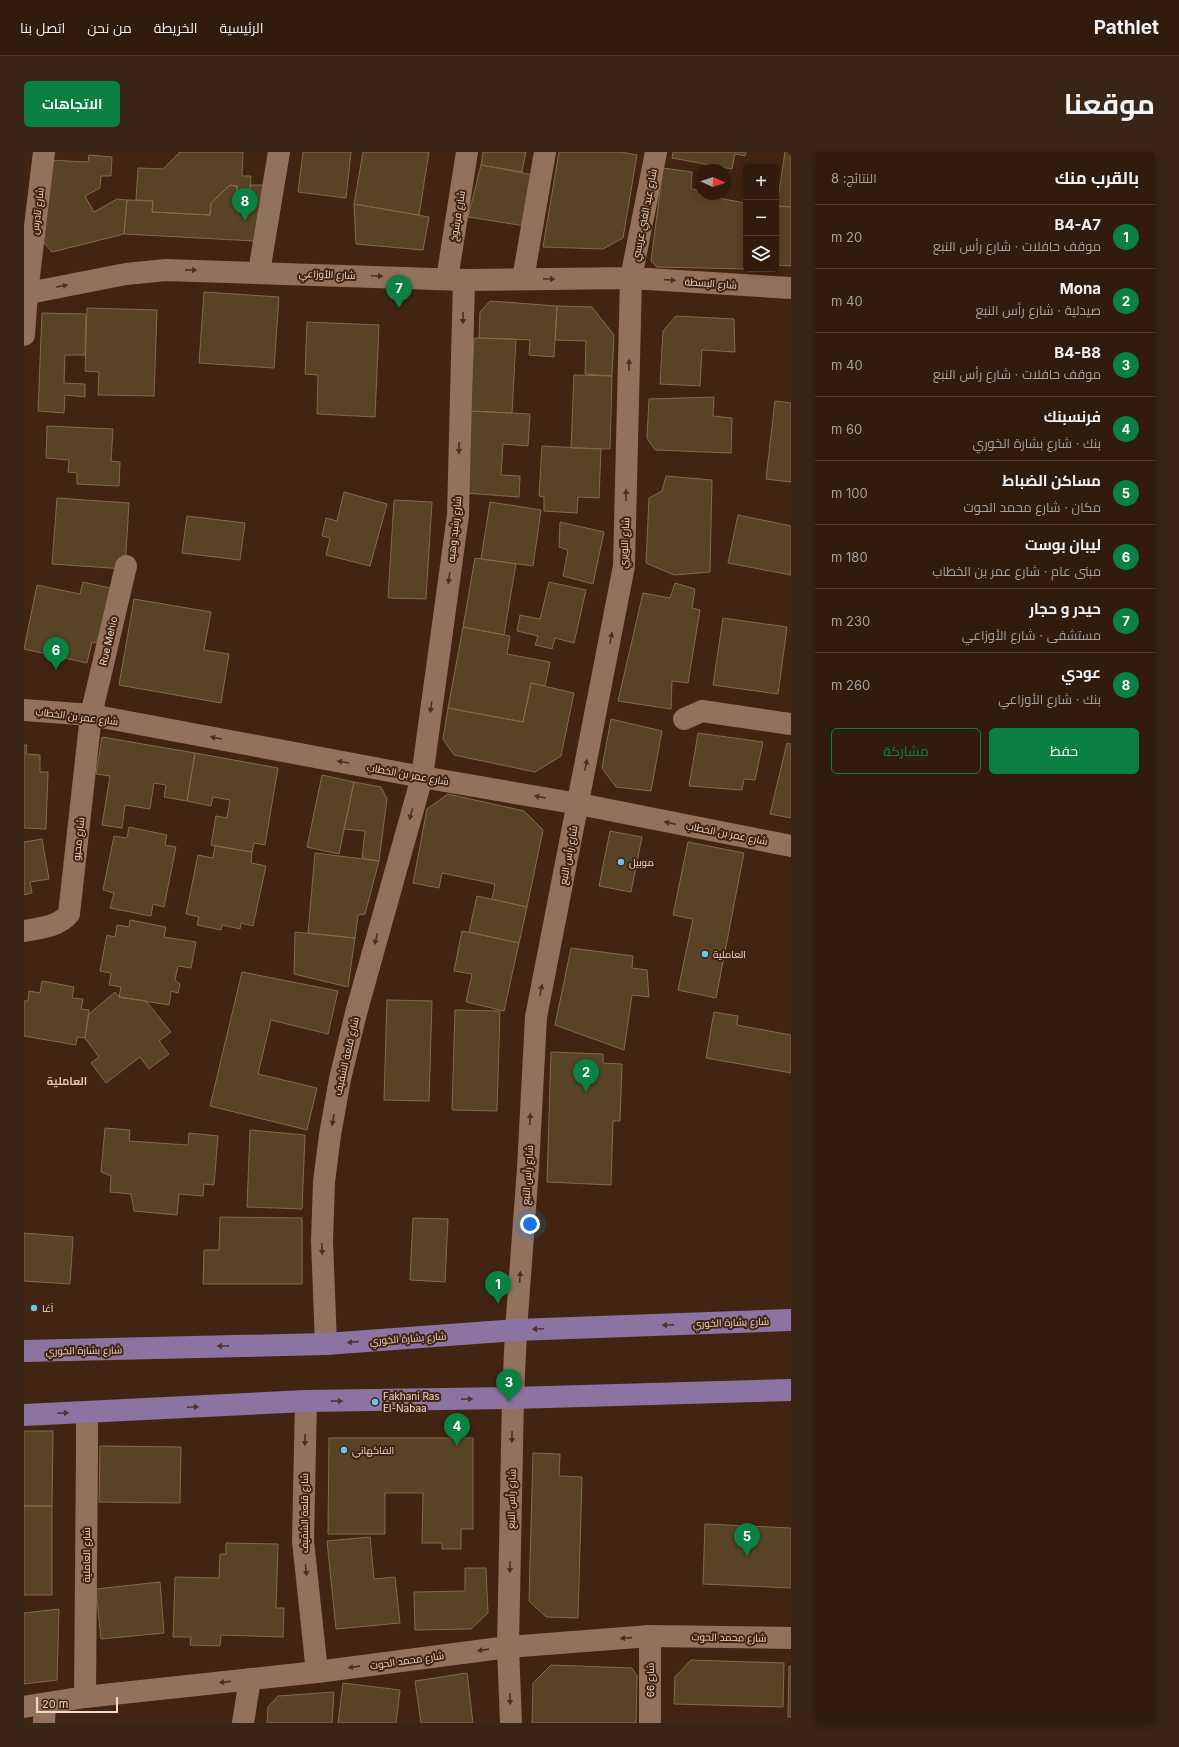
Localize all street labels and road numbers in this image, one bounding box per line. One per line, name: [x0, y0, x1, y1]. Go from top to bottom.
street label: شارع عبد الغني عريسي: [629, 168, 661, 263]
street label: شارع تادرس: [28, 187, 47, 235]
street label: شارع فرشوخ: [447, 190, 468, 242]
street label: شارع الأوزاعي: [298, 267, 356, 283]
street label: شارع البسطة: [684, 275, 738, 292]
street label: شارع رشيد وهبه: [445, 495, 464, 563]
street label: شارع النويري: [617, 517, 633, 569]
street label: Rue Mehio: [97, 615, 119, 667]
street label: شارع عمر بن الخطاب: [35, 705, 119, 728]
street label: شارع عمر بن الخطاب: [366, 761, 450, 788]
street label: شارع محيو: [70, 817, 87, 861]
street label: شارع عمر بن الخطاب: [685, 819, 769, 848]
street label: شارع رأس النبع: [556, 824, 581, 886]
street label: شارع قلعة الشقيف: [331, 1016, 362, 1097]
street label: شارع رأس النبع: [519, 1145, 536, 1205]
street label: شارع بشارة الخوري: [693, 1315, 770, 1331]
street label: شارع بشارة الخوري: [369, 1329, 447, 1349]
street label: شارع بشارة الخوري: [46, 1343, 122, 1359]
street label: شارع رأس النبع: [504, 1469, 519, 1529]
street label: شارع قلعة الشقيف: [298, 1473, 311, 1553]
street label: شارع العاملية: [80, 1527, 93, 1583]
street label: شارع محمد الحوت: [692, 1630, 766, 1645]
street label: شارع محمد الحوت: [369, 1649, 445, 1672]
street label: شارع 66: [644, 1663, 657, 1697]

